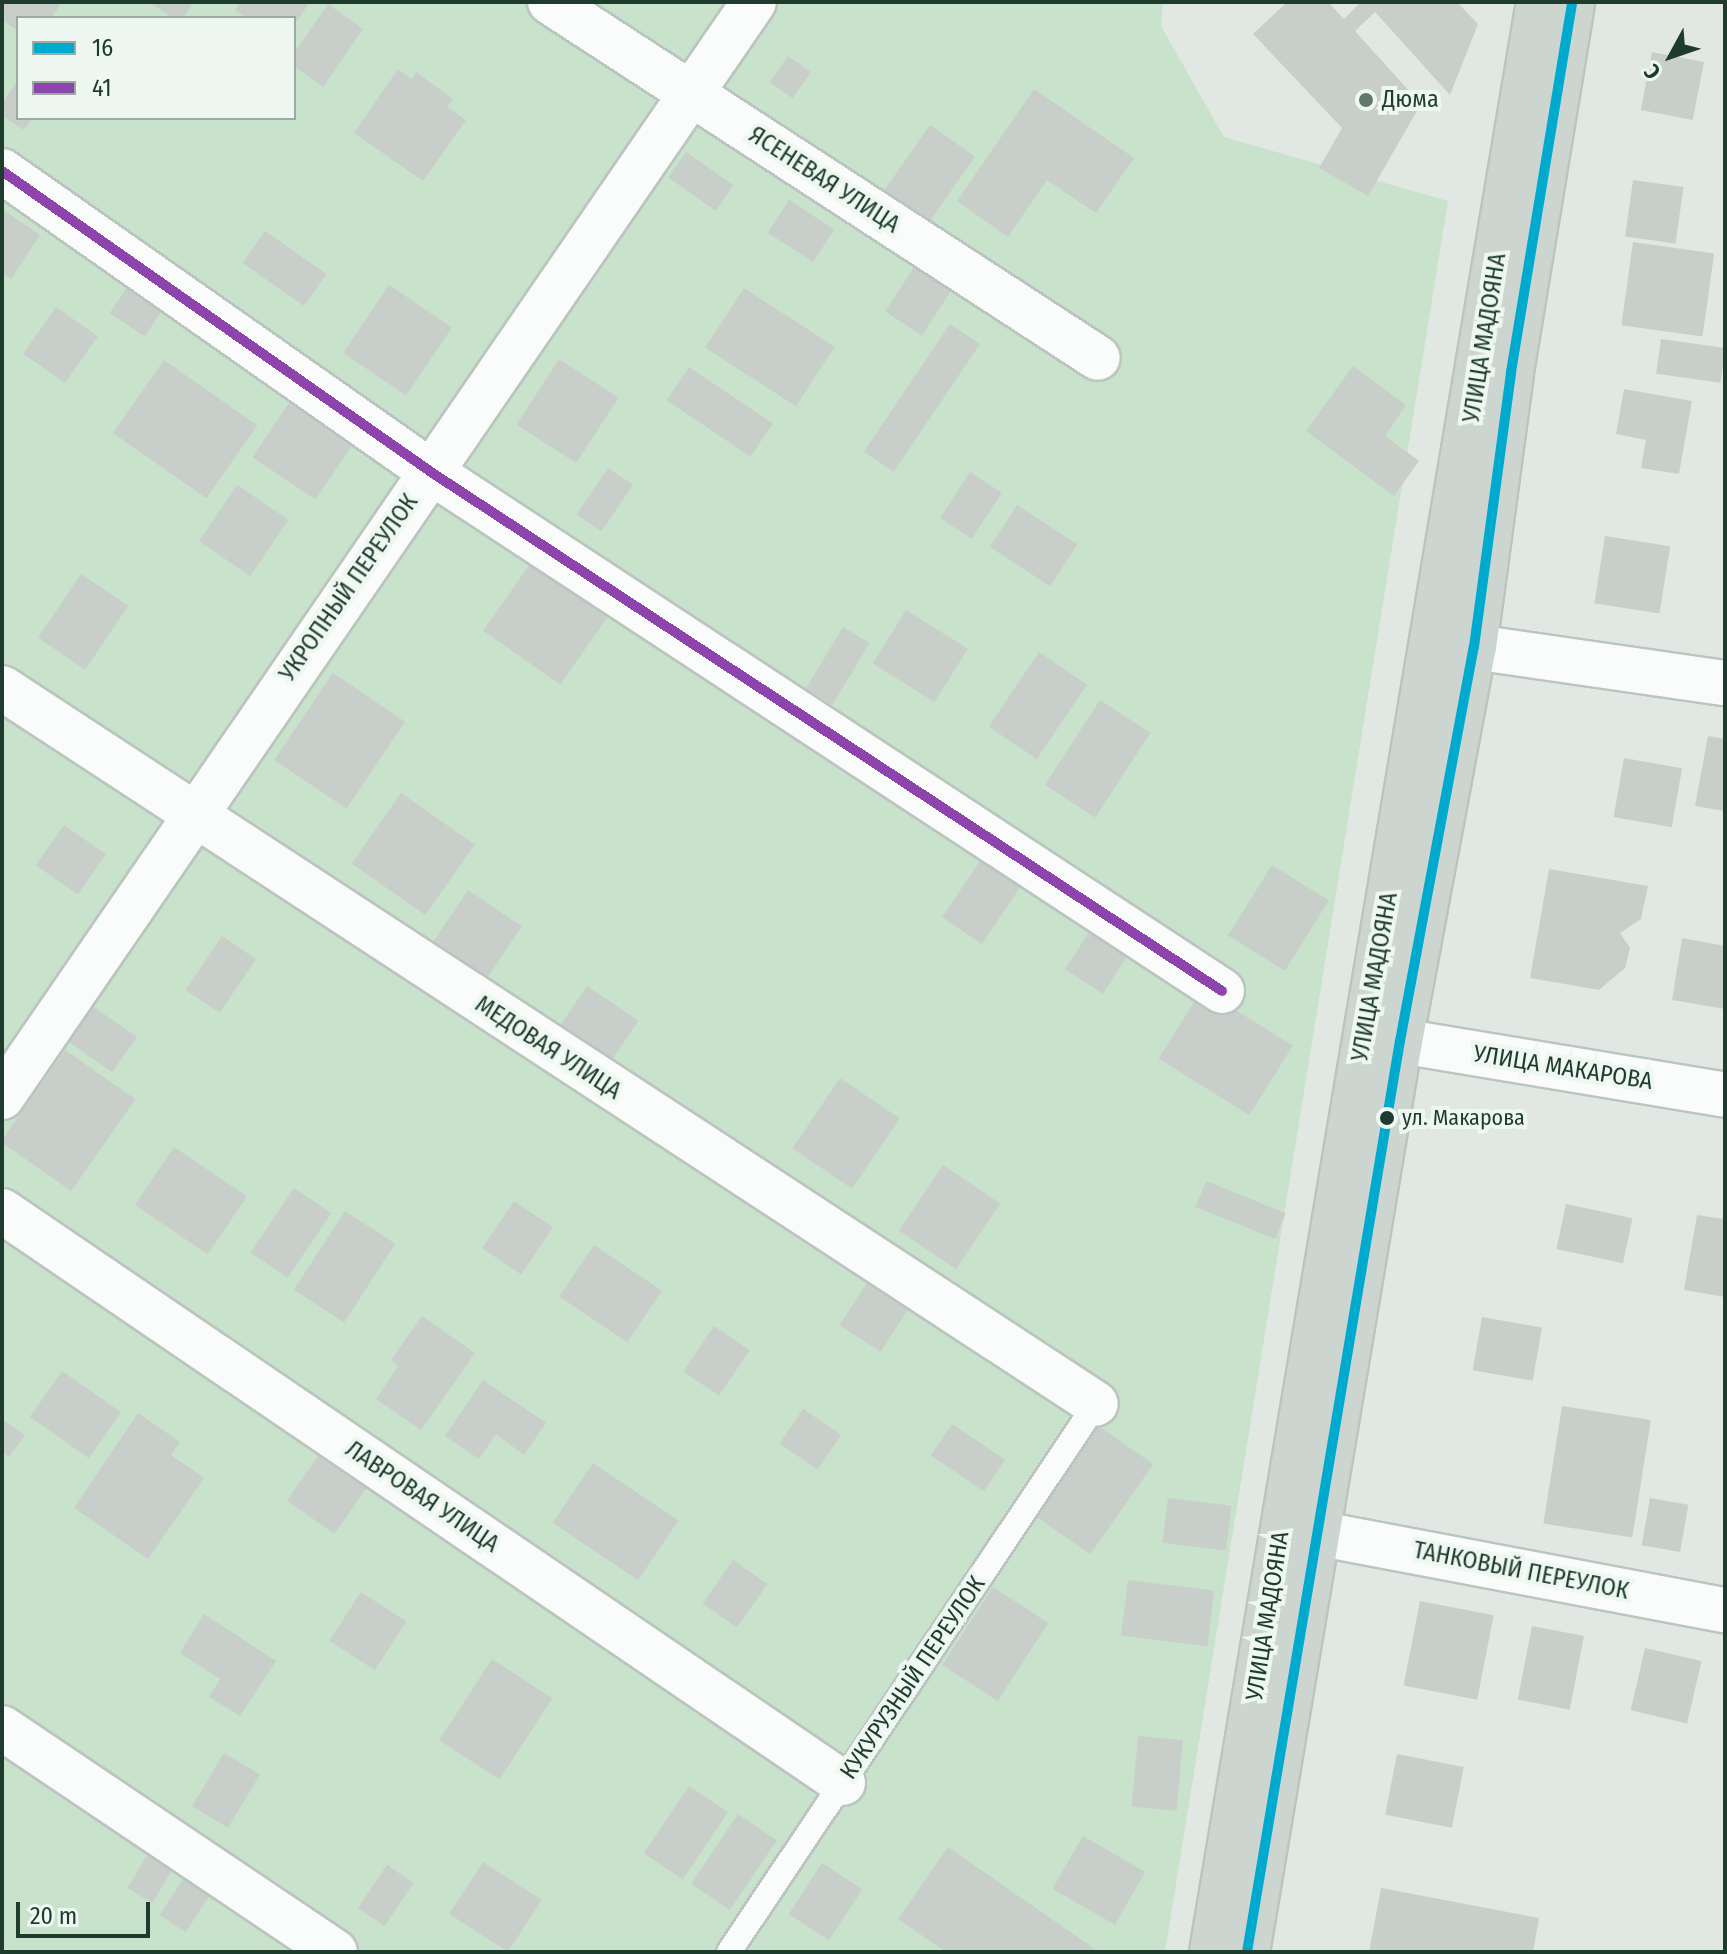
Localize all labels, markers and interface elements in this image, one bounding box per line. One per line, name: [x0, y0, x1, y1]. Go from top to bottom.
legend: [16, 16, 296, 120]
north arrow: [1631, 16, 1711, 96]
text: 16: [92, 34, 113, 62]
text: С: [1638, 59, 1666, 85]
text: 41: [92, 74, 112, 102]
place label: Дюма: [1382, 86, 1439, 114]
marker: Дюма: [1357, 91, 1375, 109]
street label: ЯСЕНЕВАЯ УЛИЦА: [743, 121, 905, 239]
street label: УЛИЦА МАДОЯНА: [1457, 251, 1513, 425]
street label: УКРОПНЫЙ ПЕРЕУЛОК: [274, 489, 424, 687]
street label: УЛИЦА МАДОЯНА: [1346, 890, 1404, 1064]
street label: МЕДОВАЯ УЛИЦА: [470, 990, 626, 1106]
street label: УЛИЦА МАКАРОВА: [1471, 1040, 1655, 1096]
place label: ул. Макарова: [1402, 1105, 1525, 1131]
marker: ул. Макарова: [1379, 1110, 1395, 1126]
street label: ЛАВРОВАЯ УЛИЦА: [340, 1435, 504, 1559]
street label: УЛИЦА МАДОЯНА: [1240, 1529, 1296, 1703]
street label: ТАНКОВЫЙ ПЕРЕУЛОК: [1411, 1536, 1631, 1606]
street label: КУКУРУЗНЫЙ ПЕРЕУЛОК: [834, 1571, 992, 1785]
scale bar: [20, 1886, 154, 1936]
text: 20 m: [30, 1902, 77, 1930]

